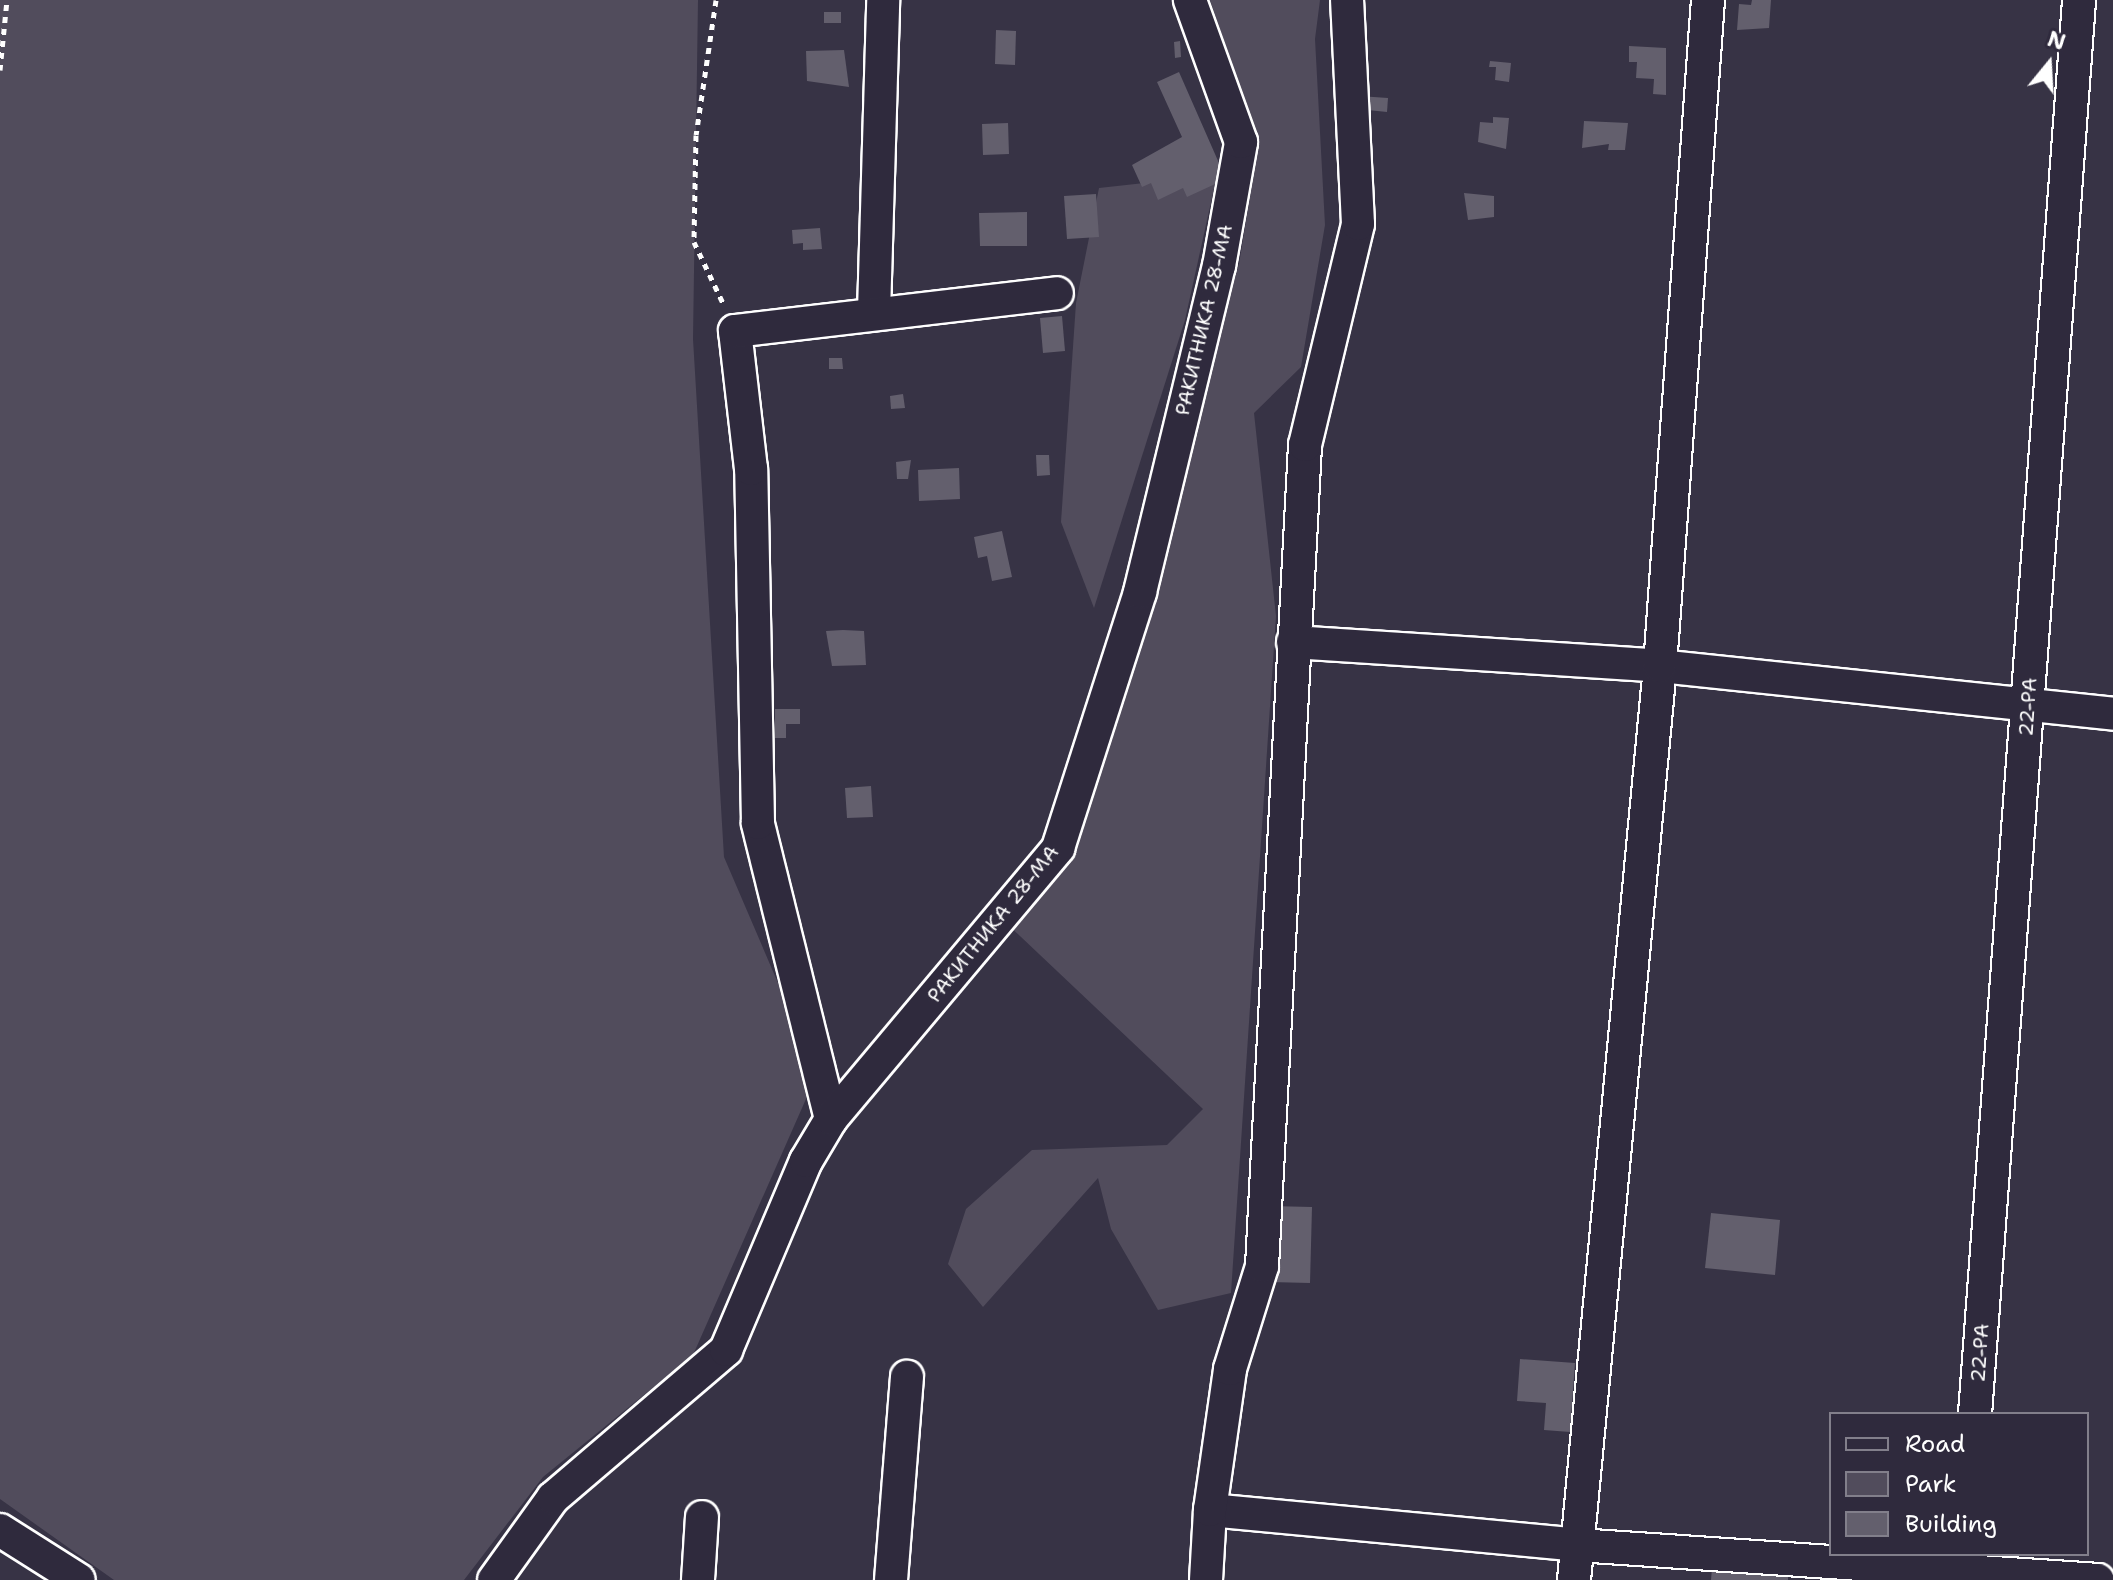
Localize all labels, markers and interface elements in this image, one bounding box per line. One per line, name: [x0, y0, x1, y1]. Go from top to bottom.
north arrow: [2009, 24, 2089, 104]
text: N: [2044, 24, 2069, 57]
street label: РАКИТНИКА 28-МА: [1170, 222, 1238, 418]
street label: 22-РА: [2014, 677, 2042, 737]
street label: РАКИТНИКА 28-МА: [922, 841, 1064, 1007]
street label: 22-РА: [1966, 1323, 1994, 1383]
legend: [1829, 1412, 2089, 1556]
text: Road: [1905, 1428, 1965, 1460]
text: Park: [1905, 1468, 1957, 1500]
text: Building: [1905, 1508, 1997, 1540]

